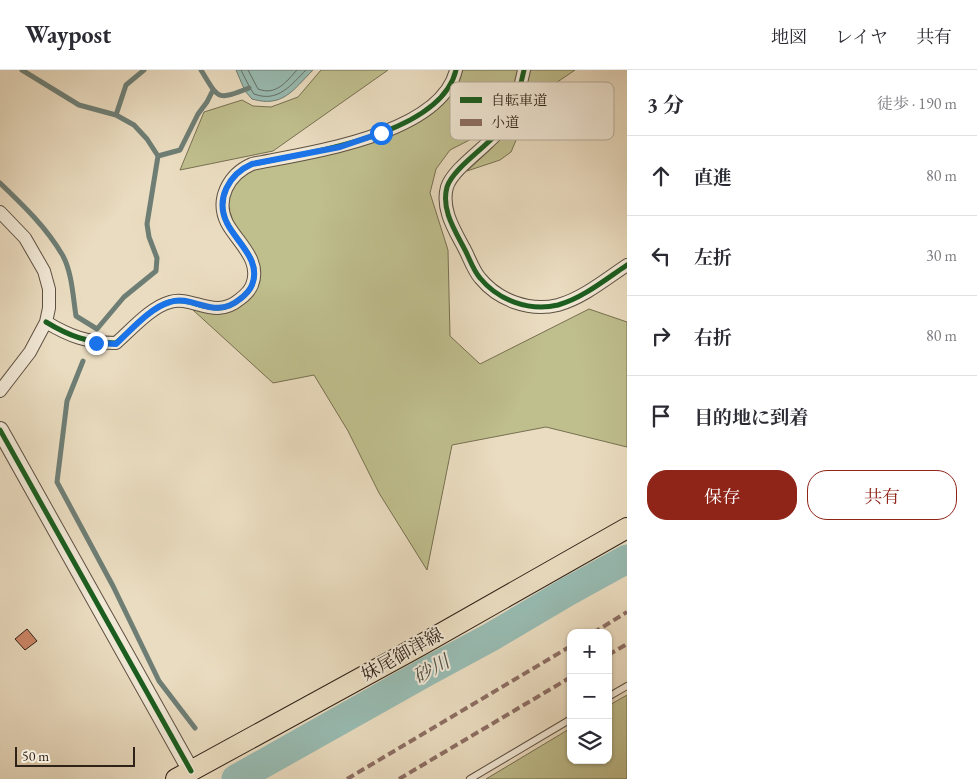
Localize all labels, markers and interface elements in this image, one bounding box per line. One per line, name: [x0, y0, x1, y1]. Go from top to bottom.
text: Waypost: [25, 19, 111, 50]
text: 地図: [771, 25, 807, 48]
text: レイヤ: [835, 25, 888, 48]
text: 共有: [916, 25, 952, 48]
legend: [450, 82, 614, 140]
text: 自転車道: [491, 91, 547, 109]
text: 3 分: [647, 91, 684, 118]
text: 徒歩 · 190 m: [877, 93, 957, 114]
text: 小道: [491, 113, 519, 131]
route start: [370, 122, 393, 145]
icon: ahead: [647, 162, 675, 190]
text: 直進: [694, 165, 732, 190]
text: 80 m: [926, 165, 957, 186]
icon: left: [647, 242, 675, 270]
text: 左折: [694, 245, 732, 270]
text: 30 m: [926, 245, 957, 266]
icon: right: [647, 322, 675, 350]
text: 右折: [694, 325, 732, 350]
text: 80 m: [926, 325, 957, 346]
route end: [85, 332, 108, 355]
icon: arrive: [647, 402, 675, 430]
text: 目的地に到着: [694, 405, 808, 430]
button: 保存: [647, 470, 797, 520]
button: 共有: [807, 470, 957, 520]
street label: 妹尾御津線: [357, 622, 447, 686]
map controls: [567, 629, 612, 764]
button: +: [567, 629, 612, 674]
water label: 砂川: [408, 648, 455, 689]
button: −: [567, 674, 612, 719]
button: layers: [567, 719, 612, 764]
scale bar: [15, 744, 135, 767]
text: 50 m: [22, 747, 49, 765]

